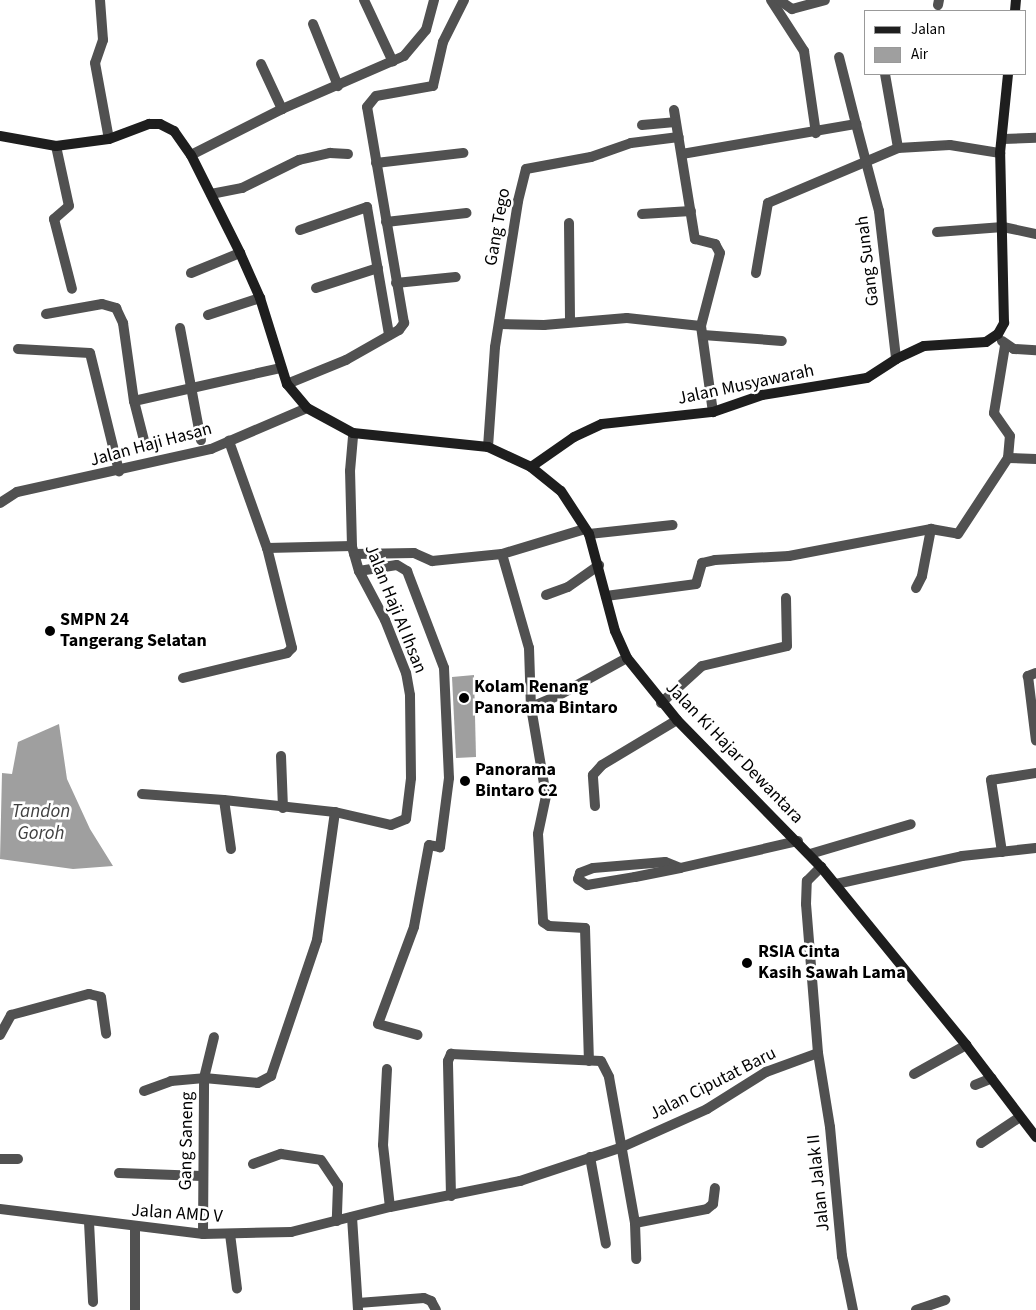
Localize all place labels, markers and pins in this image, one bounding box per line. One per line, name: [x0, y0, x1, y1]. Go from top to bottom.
place label: SMPN 24 Tangerang Selatan: [60, 610, 207, 652]
marker: SMPN 24 Tangerang Selatan: [44, 625, 56, 637]
place label: Kolam Renang Panorama Bintaro: [474, 677, 618, 720]
marker: Kolam Renang Panorama Bintaro: [458, 692, 470, 704]
place label: Panorama Bintaro C2: [475, 760, 558, 802]
marker: Panorama Bintaro C2: [459, 775, 471, 787]
place label: RSIA Cinta Kasih Sawah Lama: [758, 942, 906, 984]
marker: RSIA Cinta Kasih Sawah Lama: [740, 956, 754, 970]

